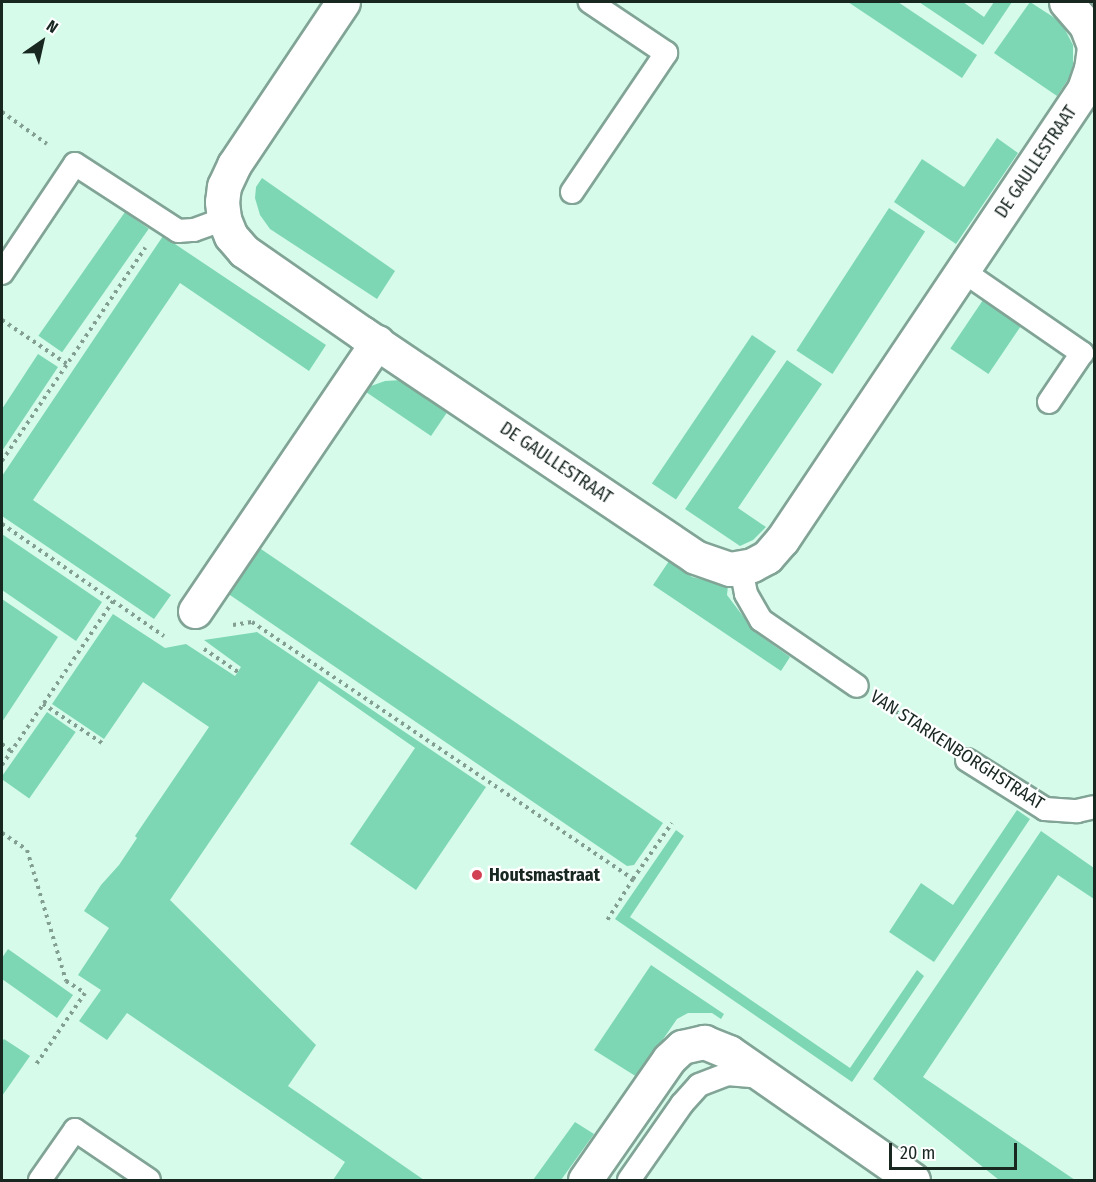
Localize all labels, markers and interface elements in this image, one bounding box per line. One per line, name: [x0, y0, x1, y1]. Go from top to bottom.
north arrow: [12, 12, 72, 72]
text: N: [43, 16, 62, 37]
street label: DE GAULLESTRAAT: [991, 102, 1081, 222]
street label: DE GAULLESTRAAT: [496, 418, 616, 508]
street label: VAN STARKENBORGHSTRAAT: [866, 686, 1048, 814]
place label: Houtsmastraat: [489, 864, 600, 886]
marker: Houtsmastraat: [470, 868, 484, 882]
scale bar: [892, 1131, 1020, 1169]
text: 20 m: [900, 1142, 935, 1164]

